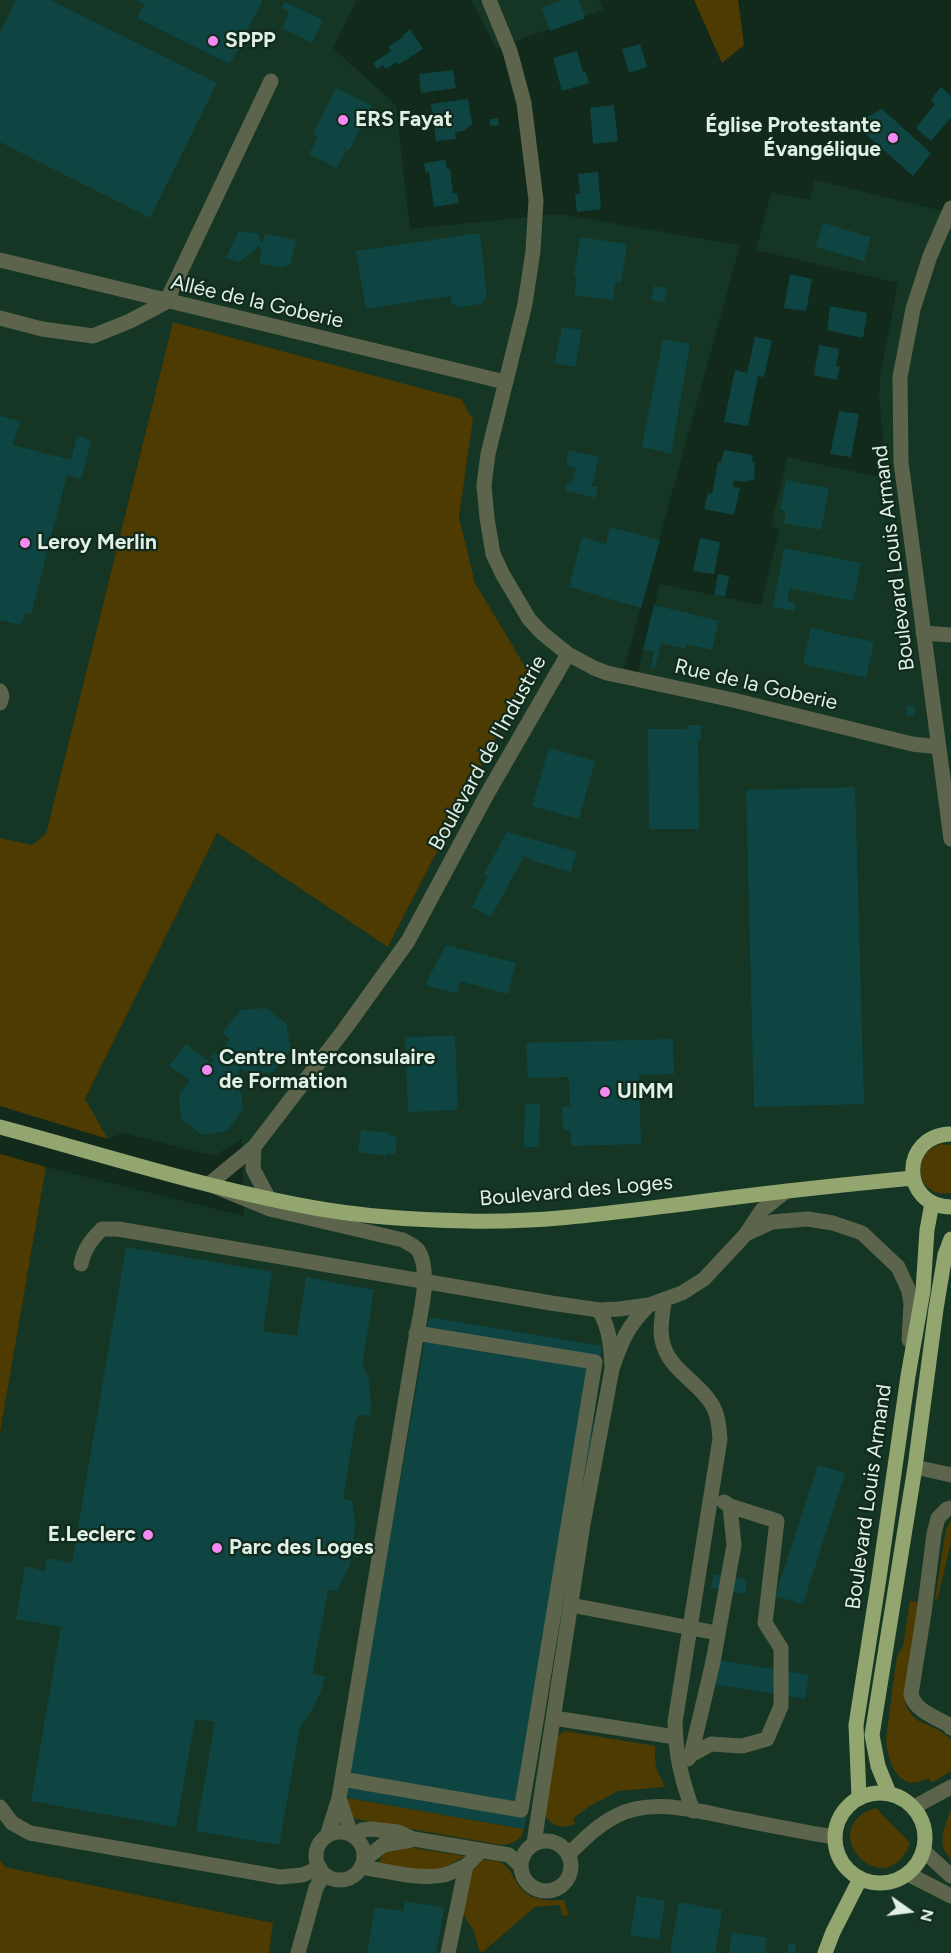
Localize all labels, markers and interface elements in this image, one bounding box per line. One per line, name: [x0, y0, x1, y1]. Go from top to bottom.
place label: SPPP: [225, 28, 276, 54]
marker: SPPP: [206, 34, 220, 48]
place label: ERS Fayat: [355, 107, 452, 133]
marker: ERS Fayat: [336, 113, 350, 127]
place label: Église Protestante Évangélique: [705, 113, 881, 163]
marker: Église Protestante Évangélique: [886, 131, 900, 145]
street label: Allée de la Goberie: [168, 270, 346, 334]
street label: Boulevard Louis Armand: [868, 444, 920, 672]
place label: Leroy Merlin: [37, 530, 157, 556]
marker: Leroy Merlin: [18, 536, 32, 550]
street label: Boulevard de l'Industrie: [424, 651, 552, 855]
street label: Rue de la Goberie: [672, 654, 840, 716]
place label: Centre Interconsulaire de Formation: [219, 1045, 435, 1095]
marker: Centre Interconsulaire de Formation: [200, 1063, 214, 1077]
place label: UIMM: [617, 1079, 674, 1105]
marker: UIMM: [598, 1085, 612, 1099]
street label: Boulevard des Loges: [478, 1170, 674, 1212]
street label: Boulevard Louis Armand: [841, 1383, 897, 1611]
place label: E.Leclerc: [48, 1522, 136, 1548]
marker: E.Leclerc: [141, 1528, 155, 1542]
place label: Parc des Loges: [229, 1535, 374, 1561]
marker: Parc des Loges: [210, 1541, 224, 1555]
north arrow: [879, 1881, 939, 1941]
text: N: [916, 1907, 938, 1924]

